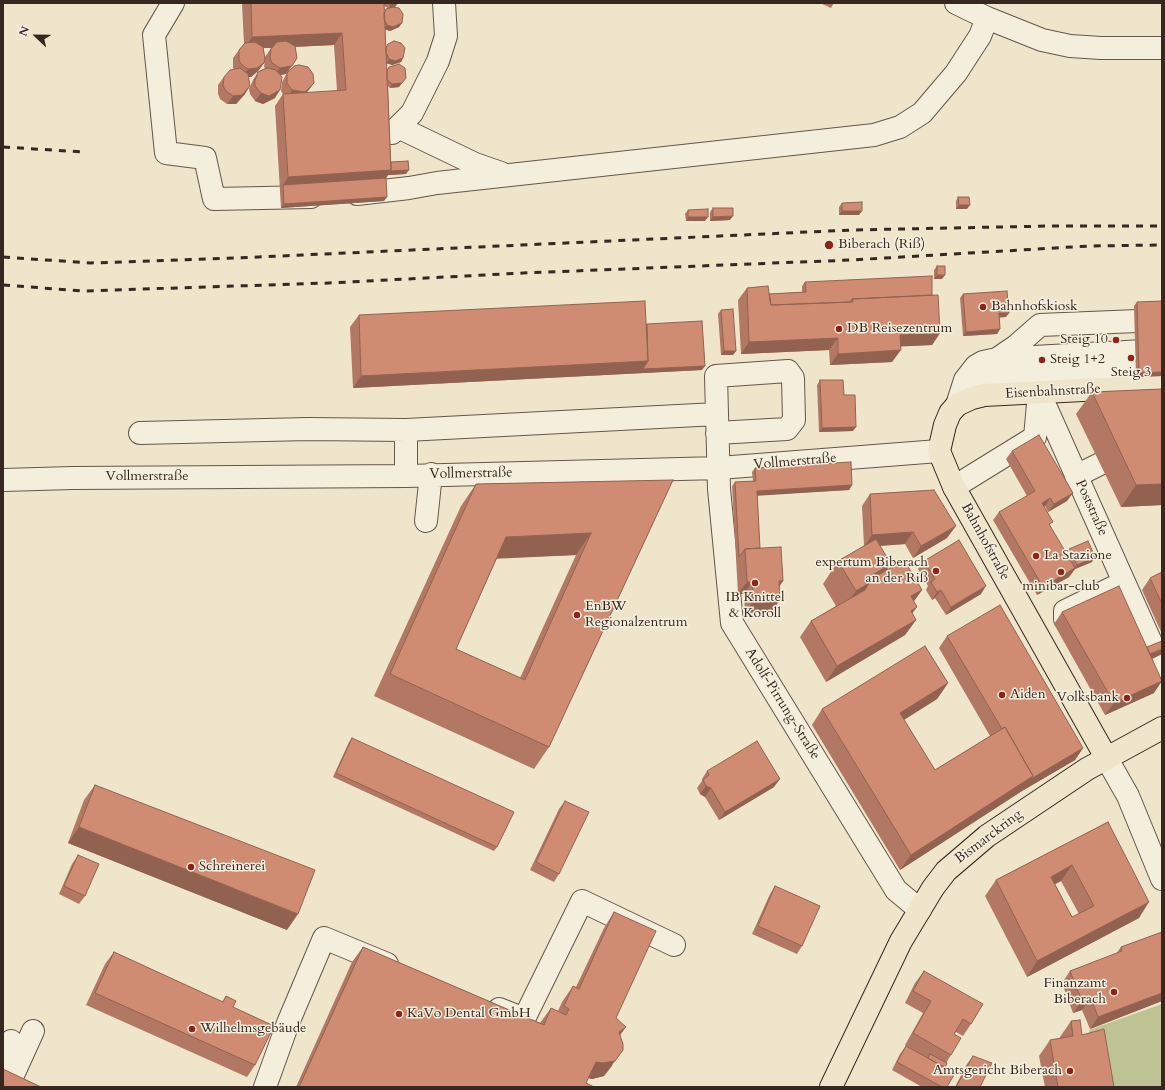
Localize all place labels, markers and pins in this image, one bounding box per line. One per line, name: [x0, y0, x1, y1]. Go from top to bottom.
place label: Biberach (Riß): [838, 237, 925, 253]
marker: Biberach (Riß): [823, 239, 835, 251]
place label: Bahnhofskiosk: [991, 299, 1078, 315]
marker: Bahnhofskiosk: [978, 302, 988, 312]
place label: DB Reisezentrum: [847, 321, 952, 337]
marker: DB Reisezentrum: [834, 324, 844, 334]
place label: Steig 10: [1060, 332, 1108, 348]
marker: Steig 10: [1111, 335, 1121, 345]
place label: Steig 1+2: [1050, 352, 1105, 368]
marker: Steig 3: [1126, 353, 1136, 363]
marker: Steig 1+2: [1037, 355, 1047, 365]
place label: Steig 3: [1111, 365, 1151, 381]
place label: La Stazione: [1044, 548, 1112, 564]
marker: La Stazione: [1031, 551, 1041, 561]
place label: expertum Biberach an der Riß: [816, 555, 928, 588]
marker: expertum Biberach an der Riß: [931, 566, 941, 576]
marker: minibar-club: [1056, 567, 1066, 577]
marker: IB Knittel & Koroll: [750, 578, 760, 588]
place label: minibar-club: [1022, 579, 1100, 595]
place label: IB Knittel & Koroll: [725, 590, 785, 622]
place label: EnBW Regionalzentrum: [585, 599, 688, 632]
marker: EnBW Regionalzentrum: [572, 610, 582, 620]
place label: Aiden: [1010, 687, 1046, 703]
marker: Aiden: [997, 690, 1007, 700]
place label: Volksbank: [1056, 690, 1119, 706]
marker: Volksbank: [1122, 693, 1132, 703]
place label: Schreinerei: [199, 859, 265, 875]
marker: Schreinerei: [186, 862, 196, 872]
place label: Finanzamt Biberach: [1044, 976, 1106, 1008]
marker: Finanzamt Biberach: [1109, 987, 1119, 997]
place label: KaVo Dental GmbH: [407, 1006, 531, 1022]
marker: KaVo Dental GmbH: [394, 1009, 404, 1019]
place label: Wilhelmsgebäude: [200, 1021, 306, 1037]
marker: Wilhelmsgebäude: [187, 1024, 197, 1034]
place label: Amtsgericht Biberach: [933, 1063, 1062, 1079]
marker: Amtsgericht Biberach: [1065, 1066, 1075, 1076]

